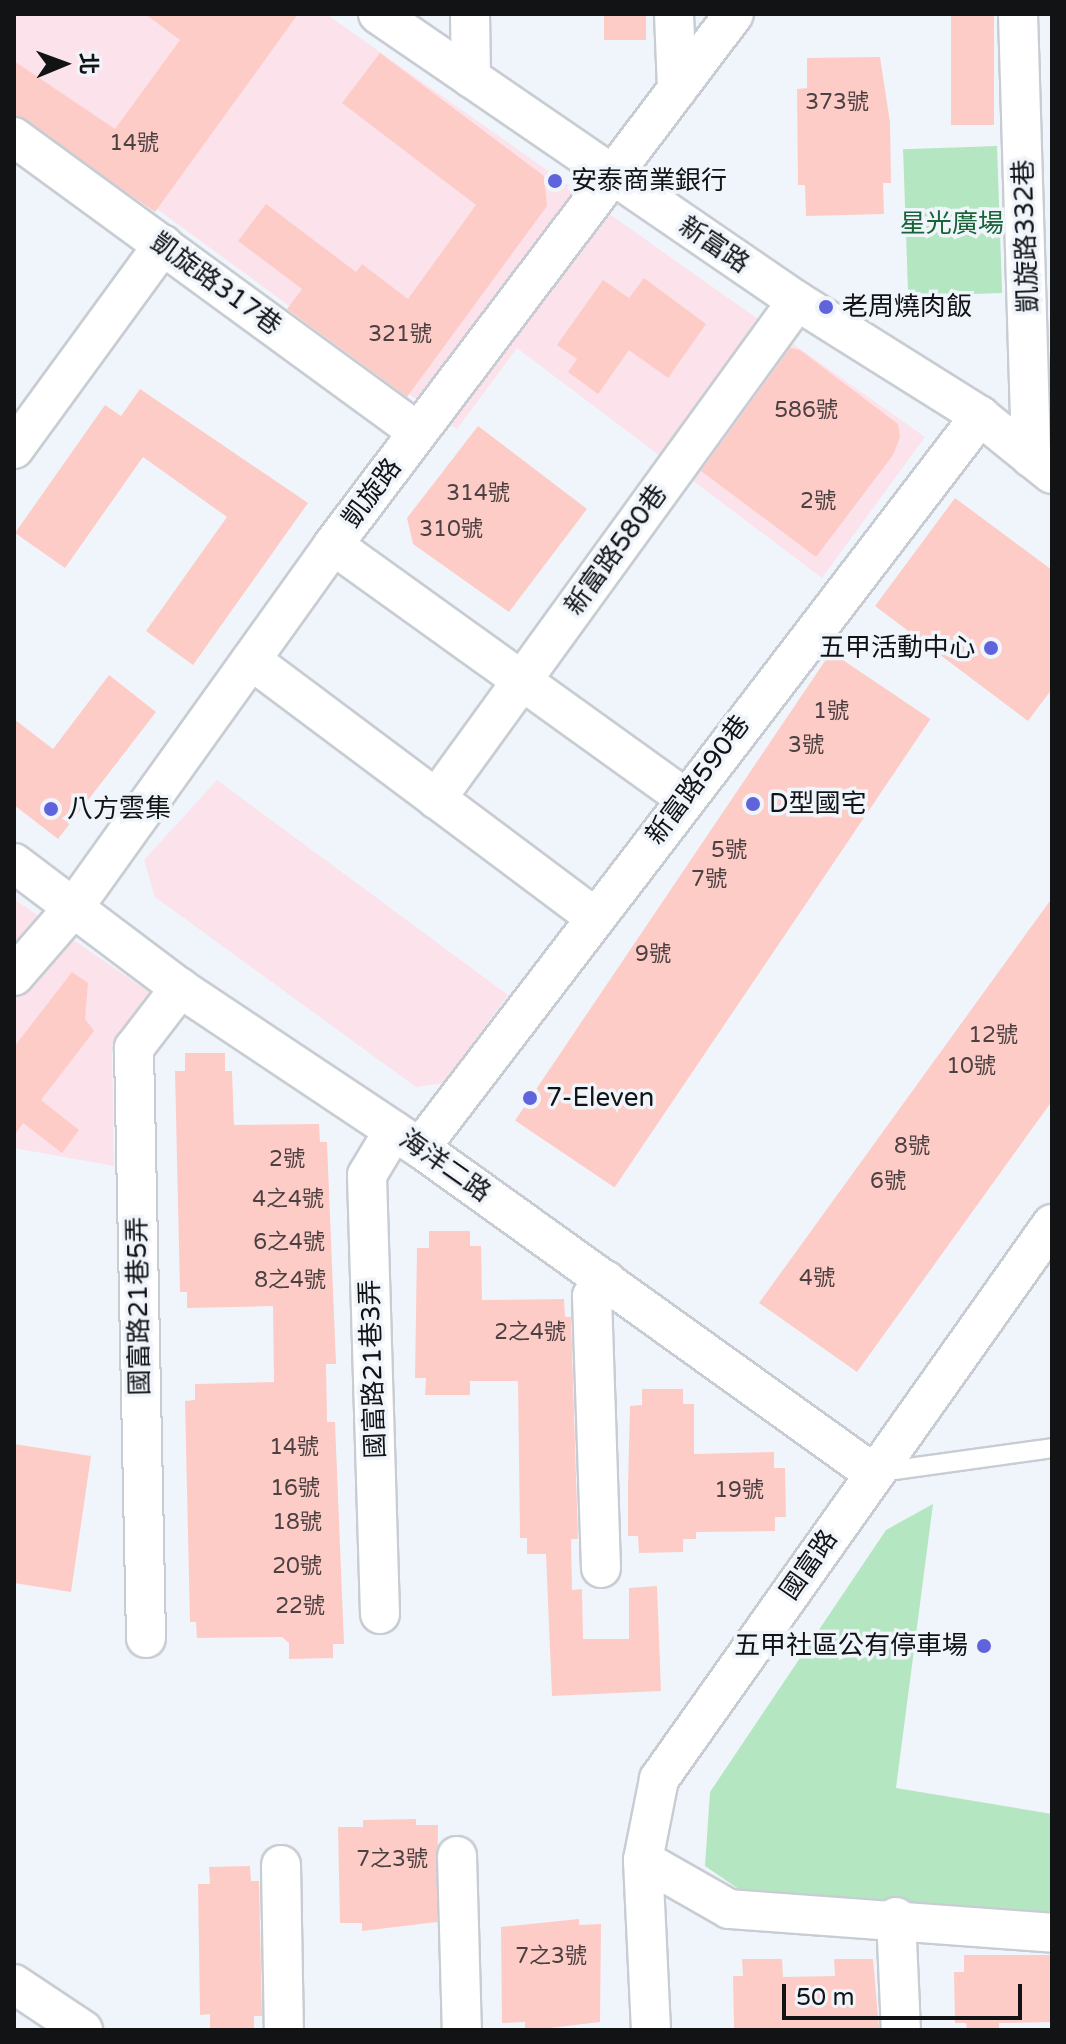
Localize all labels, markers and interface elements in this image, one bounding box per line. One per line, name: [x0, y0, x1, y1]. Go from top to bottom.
north arrow: [24, 24, 104, 104]
text: 北: [75, 52, 101, 75]
house number: 373號: [805, 90, 869, 116]
house number: 14號: [109, 131, 159, 157]
street label: 凱旋路332巷: [1008, 159, 1044, 313]
place label: 安泰商業銀行: [571, 165, 727, 197]
marker: 安泰商業銀行: [546, 172, 564, 190]
park label: 星光廣場: [900, 208, 1004, 240]
street label: 新富路: [673, 210, 755, 280]
street label: 凱旋路317巷: [145, 226, 287, 342]
place label: 老周燒肉飯: [842, 291, 972, 323]
marker: 老周燒肉飯: [817, 298, 835, 316]
house number: 321號: [368, 322, 432, 348]
house number: 586號: [774, 398, 838, 424]
street label: 凱旋路: [336, 452, 408, 534]
street label: 新富路580巷: [558, 479, 674, 621]
house number: 314號: [446, 481, 510, 507]
house number: 2號: [800, 489, 836, 515]
house number: 310號: [419, 517, 483, 543]
place label: 五甲活動中心: [819, 632, 975, 664]
marker: 五甲活動中心: [982, 639, 1000, 657]
house number: 1號: [813, 699, 849, 725]
street label: 新富路590巷: [640, 710, 756, 850]
house number: 3號: [788, 733, 824, 759]
place label: D型國宅: [769, 788, 867, 820]
place label: 八方雲集: [67, 793, 171, 825]
marker: D型國宅: [744, 795, 762, 813]
marker: 八方雲集: [42, 800, 60, 818]
house number: 5號: [711, 838, 747, 864]
house number: 7號: [691, 867, 727, 893]
house number: 9號: [635, 942, 671, 968]
house number: 12號: [968, 1023, 1018, 1049]
house number: 10號: [946, 1054, 996, 1080]
place label: 7-Eleven: [546, 1082, 654, 1114]
marker: 7-Eleven: [521, 1089, 539, 1107]
street label: 海洋二路: [393, 1123, 497, 1209]
house number: 8號: [894, 1134, 930, 1160]
house number: 2號: [269, 1147, 305, 1173]
house number: 6號: [870, 1169, 906, 1195]
house number: 4之4號: [252, 1187, 324, 1213]
street label: 國富路21巷5弄: [122, 1216, 156, 1396]
house number: 6之4號: [253, 1230, 325, 1256]
house number: 4號: [799, 1266, 835, 1292]
house number: 8之4號: [254, 1268, 326, 1294]
street label: 國富路21巷3弄: [354, 1279, 392, 1459]
house number: 2之4號: [494, 1320, 566, 1346]
house number: 14號: [269, 1435, 319, 1461]
house number: 16號: [270, 1476, 320, 1502]
house number: 19號: [714, 1478, 764, 1504]
house number: 18號: [272, 1510, 322, 1536]
street label: 國富路: [774, 1524, 844, 1606]
house number: 20號: [272, 1554, 322, 1580]
house number: 22號: [275, 1594, 325, 1620]
place label: 五甲社區公有停車場: [734, 1630, 968, 1662]
marker: 五甲社區公有停車場: [975, 1637, 993, 1655]
house number: 7之3號: [356, 1847, 428, 1873]
house number: 7之3號: [515, 1944, 587, 1970]
scale bar: [786, 1968, 1026, 2018]
text: 50 m: [796, 1983, 854, 2012]

